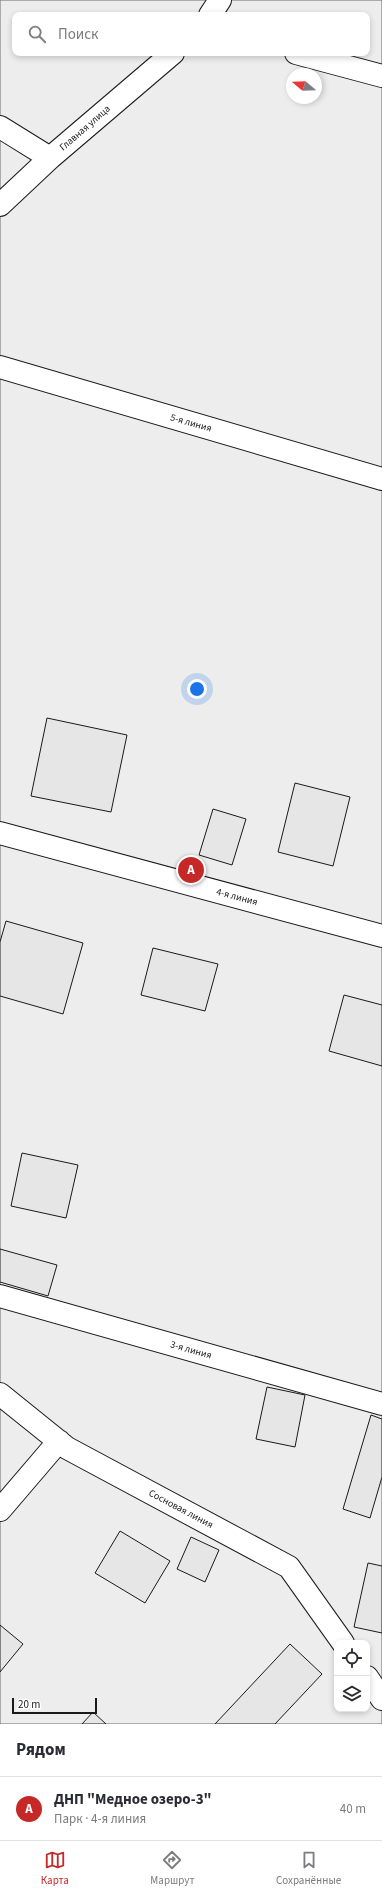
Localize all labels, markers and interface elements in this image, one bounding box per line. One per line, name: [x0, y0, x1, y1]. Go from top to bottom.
search box: [12, 12, 370, 56]
icon: search: [26, 23, 48, 45]
text: Поиск: [58, 24, 99, 45]
north arrow: [286, 68, 322, 104]
street label: Главная улица: [57, 102, 113, 154]
street label: 5-я линия: [169, 410, 213, 436]
your location: [187, 679, 207, 699]
pin: A: [178, 855, 204, 885]
street label: 4-я линия: [215, 885, 259, 909]
street label: 3-я линия: [169, 1337, 213, 1363]
street label: Сосновая линия: [146, 1486, 216, 1532]
map controls: [334, 1640, 370, 1712]
button: locate: [334, 1640, 370, 1676]
button: layers: [334, 1676, 370, 1712]
scale bar: [12, 1696, 97, 1715]
text: 20 m: [18, 1697, 40, 1712]
text: Рядом: [16, 1738, 66, 1762]
text: ДНП "Медное озеро-3": [54, 1789, 212, 1810]
text: A: [25, 1800, 33, 1818]
text: 40 m: [340, 1800, 366, 1818]
text: Парк · 4-я линия: [54, 1810, 146, 1828]
tab: Карта: [41, 1849, 69, 1888]
tab: Маршрут: [150, 1849, 195, 1888]
tab: Сохранённые: [276, 1849, 341, 1888]

